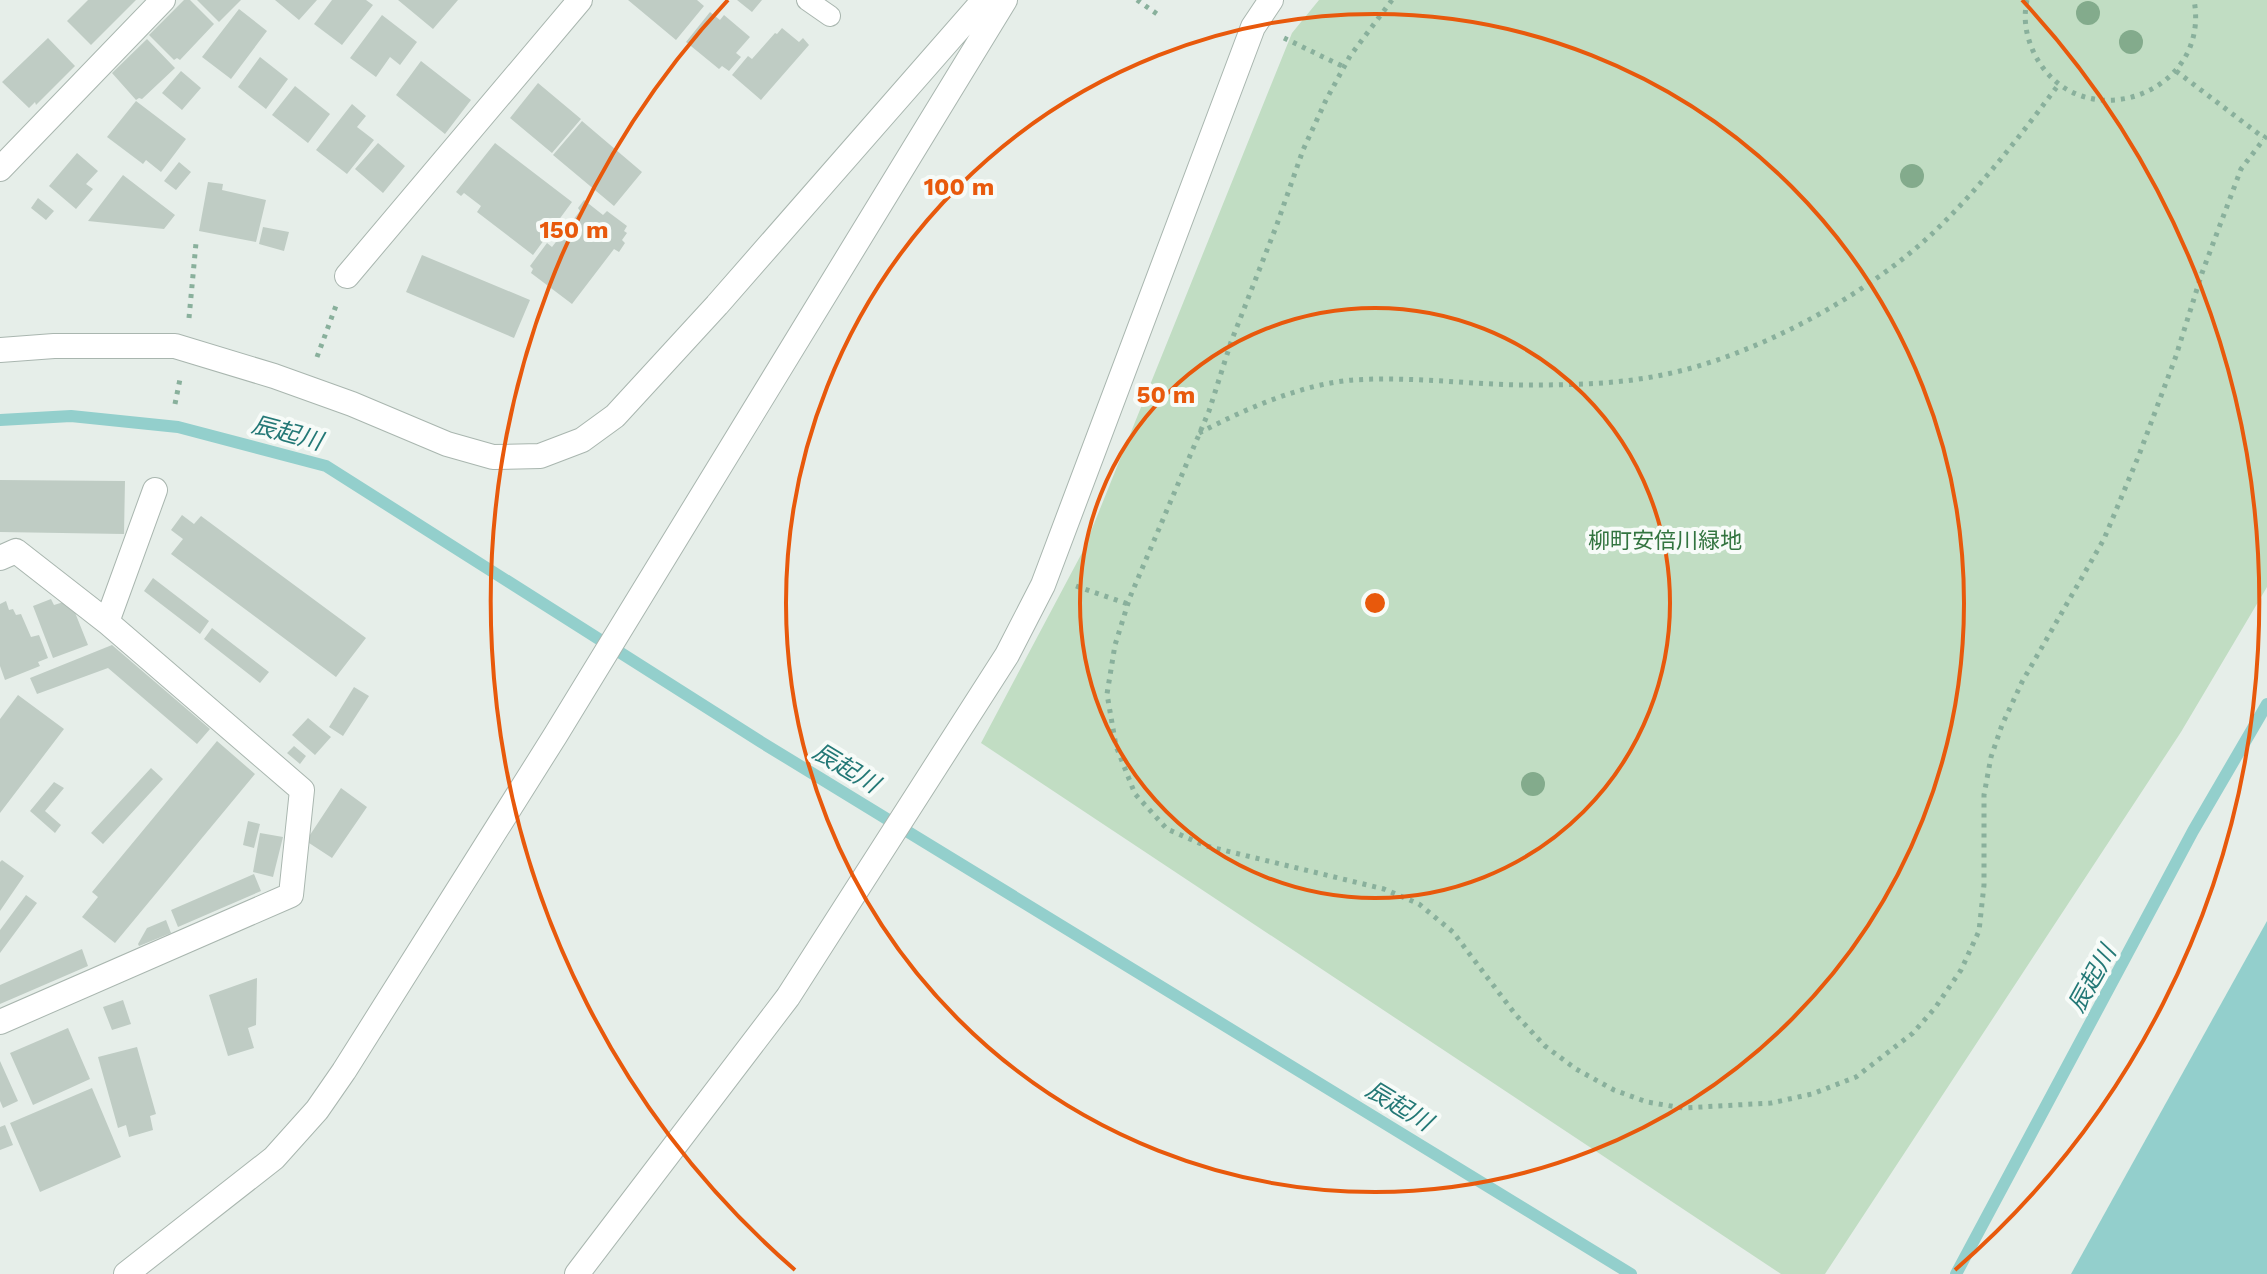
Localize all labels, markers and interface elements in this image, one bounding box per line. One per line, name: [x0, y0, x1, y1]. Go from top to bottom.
text: 100 m: [924, 173, 994, 201]
text: 150 m: [539, 216, 609, 244]
text: 50 m: [1137, 381, 1195, 409]
water label: 辰起川: [249, 410, 328, 457]
park label: 柳町安倍川緑地: [1588, 528, 1742, 553]
centre of rings: [1361, 589, 1389, 617]
water label: 辰起川: [808, 737, 887, 800]
water label: 辰起川: [2062, 938, 2123, 1017]
water label: 辰起川: [1361, 1075, 1440, 1138]

